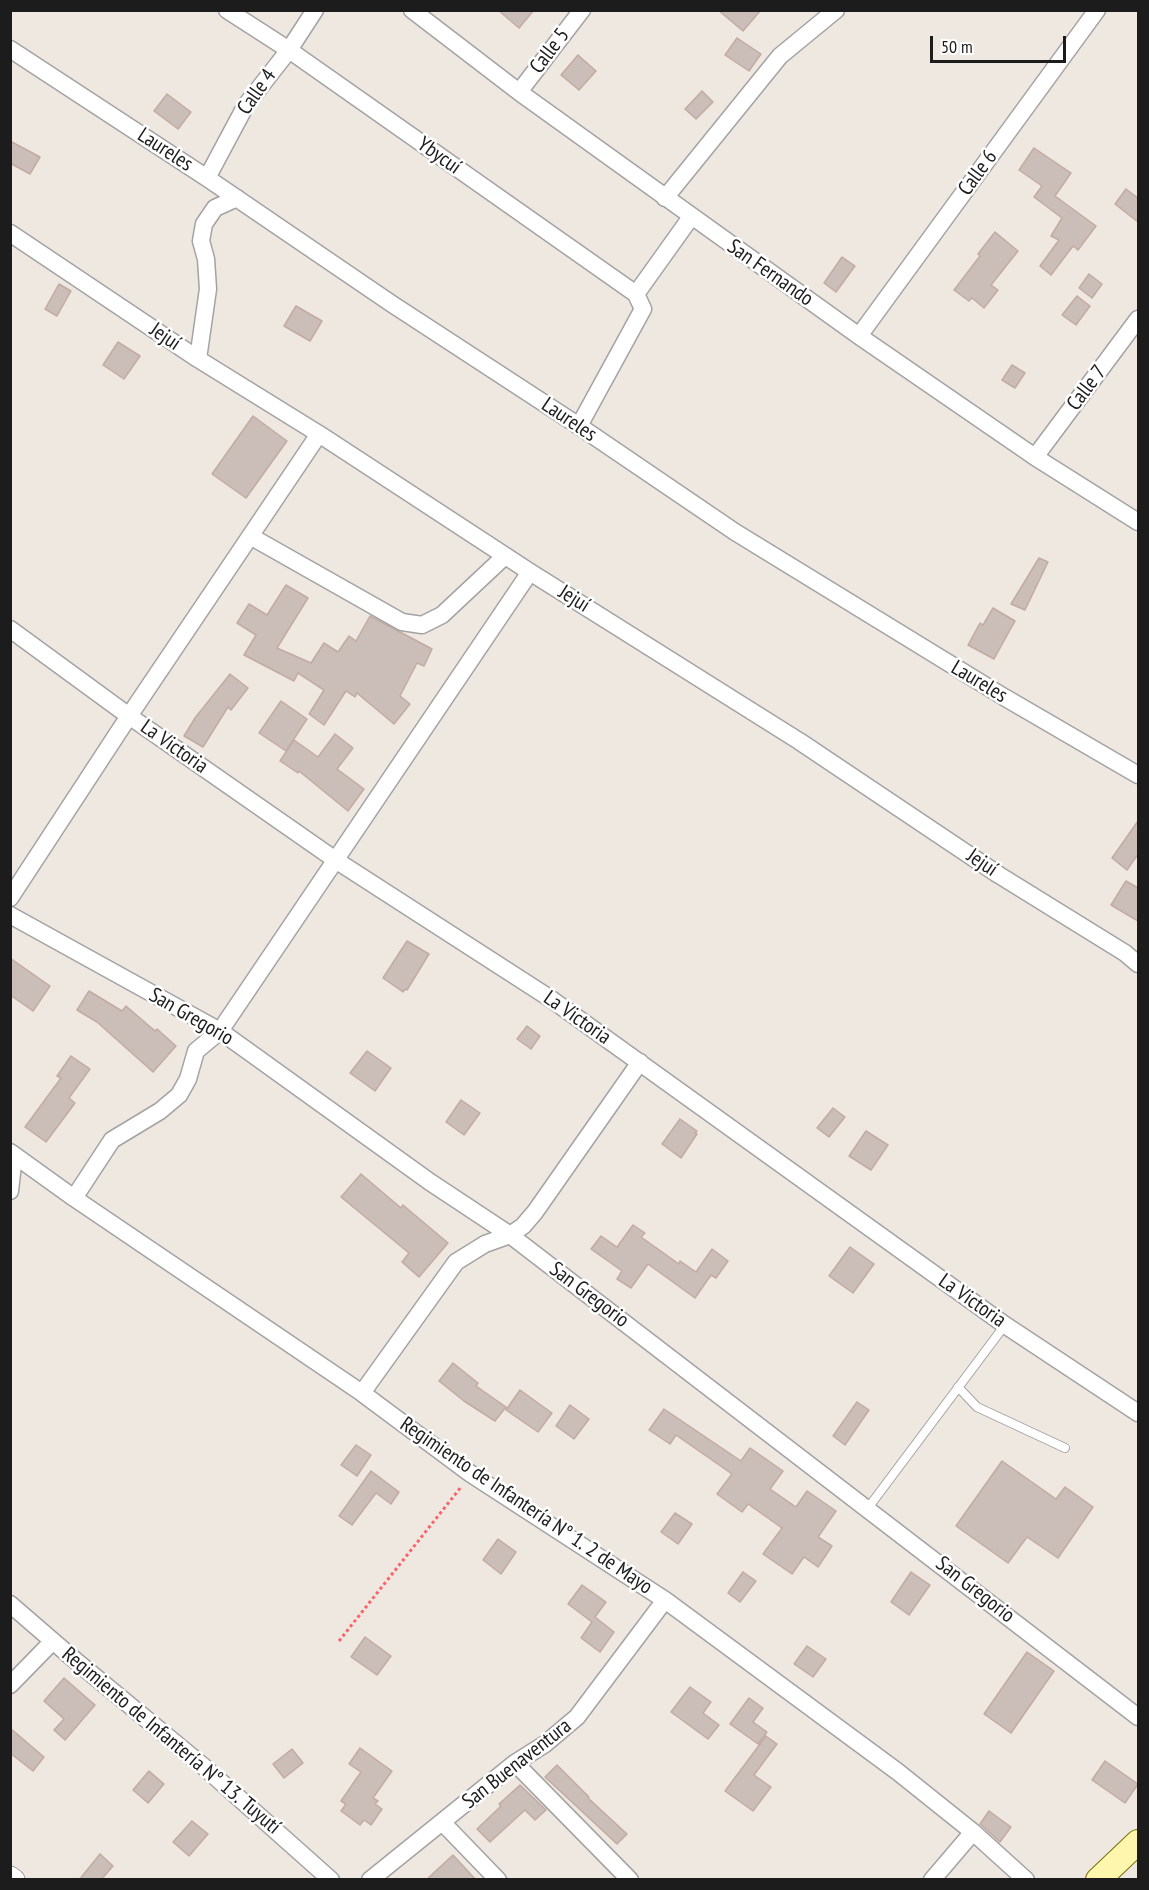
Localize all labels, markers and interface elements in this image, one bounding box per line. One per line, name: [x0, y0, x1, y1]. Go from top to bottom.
street label: Calle 5: [525, 23, 575, 79]
scale bar: [933, 24, 1070, 62]
text: 50 m: [941, 35, 973, 58]
street label: Calle 4: [232, 64, 282, 120]
street label: Laureles: [133, 123, 197, 177]
street label: Ybycuí: [412, 132, 466, 180]
street label: Calle 6: [953, 145, 1003, 201]
street label: San Fernando: [722, 234, 818, 312]
street label: Jejuí: [145, 318, 185, 356]
street label: Calle 7: [1062, 360, 1112, 416]
street label: Laureles: [537, 392, 601, 448]
street label: Jejuí: [554, 580, 594, 618]
street label: Laureles: [946, 655, 1012, 709]
street label: La Victoria: [135, 715, 213, 779]
street label: Jejuí: [962, 844, 1002, 882]
street label: San Gregorio: [144, 983, 238, 1051]
street label: La Victoria: [538, 986, 616, 1050]
street label: San Gregorio: [544, 1257, 634, 1333]
street label: La Victoria: [933, 1269, 1011, 1333]
street label: Regimiento de Infantería N° 1. 2 de Mayo: [395, 1412, 657, 1600]
street label: San Gregorio: [931, 1551, 1019, 1629]
street label: Regimiento de Infantería N° 13. Tuyutí: [57, 1642, 285, 1840]
street label: San Buenaventura: [457, 1714, 577, 1814]

